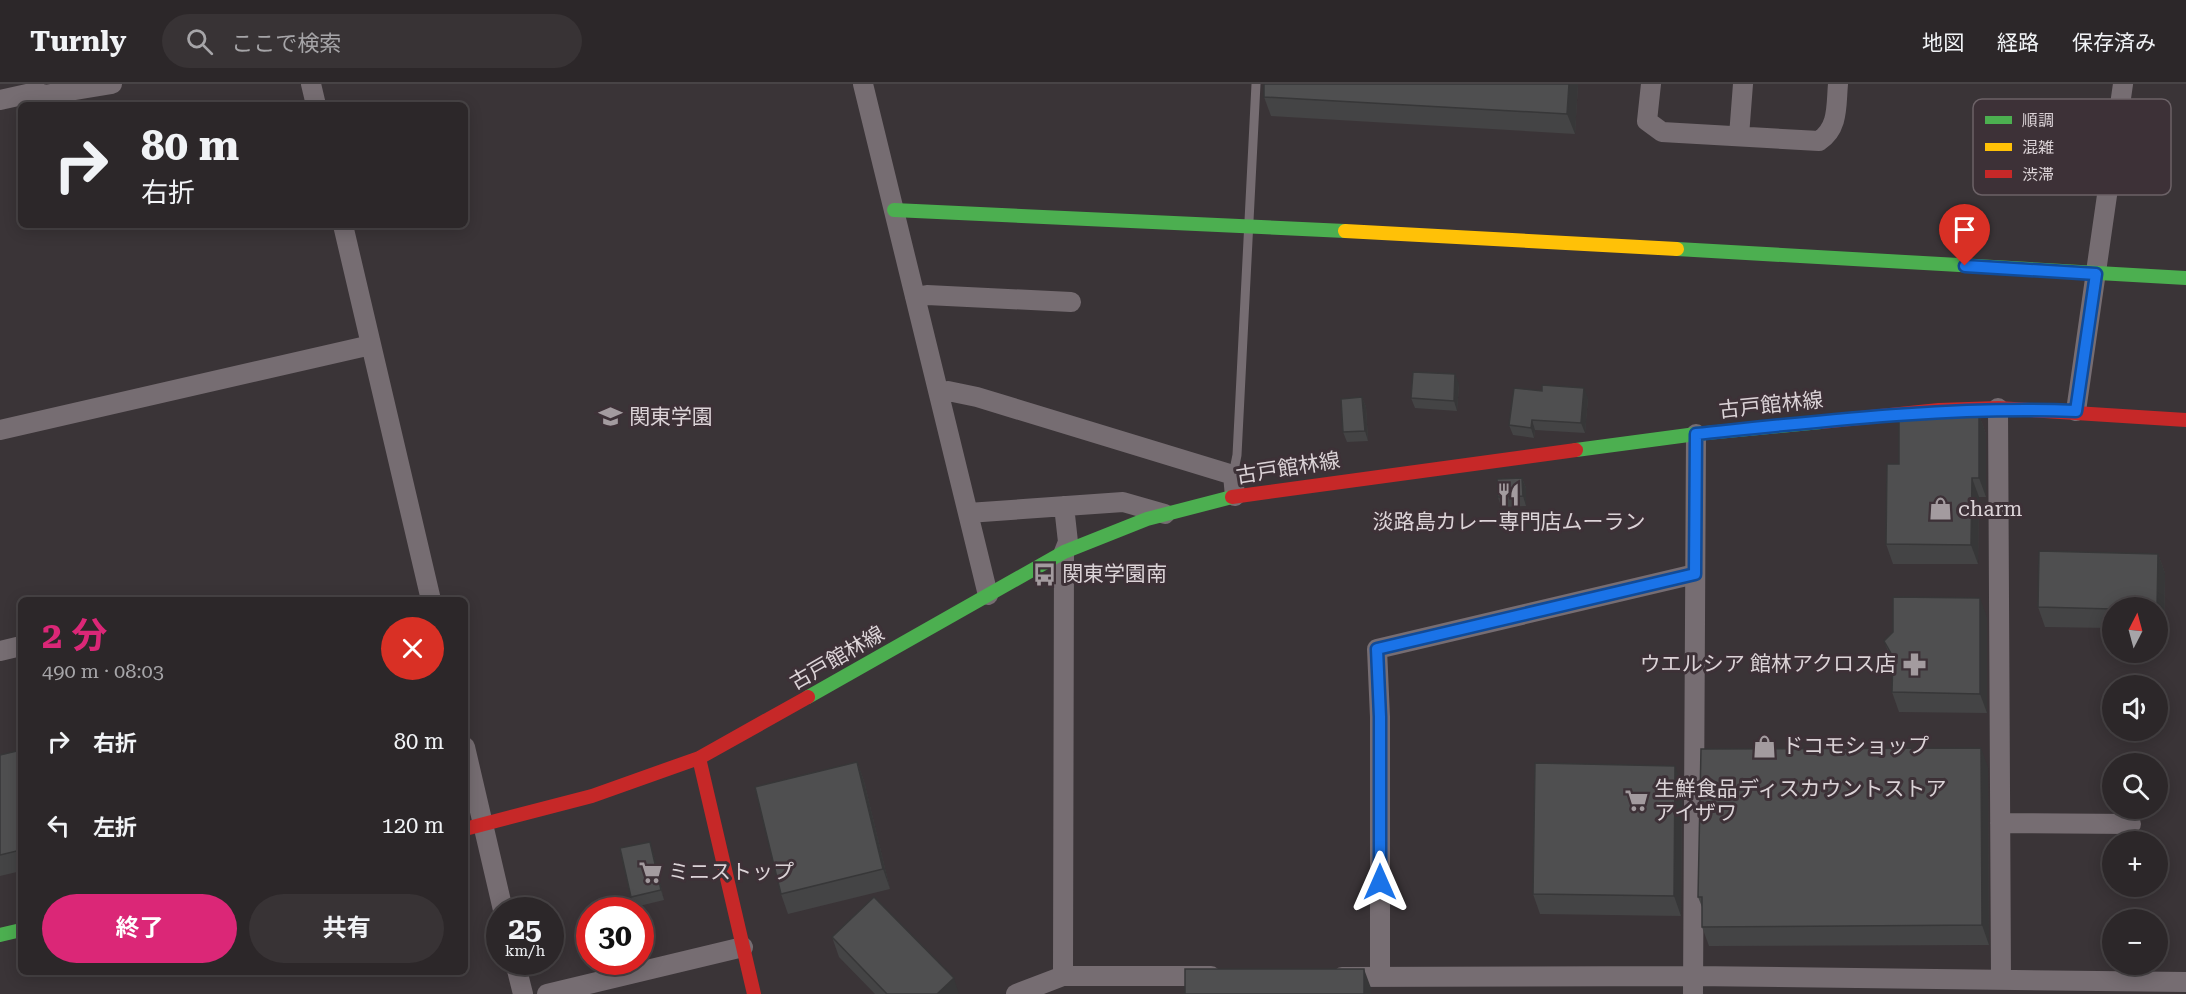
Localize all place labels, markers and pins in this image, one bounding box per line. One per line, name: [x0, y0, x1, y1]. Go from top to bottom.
pin: [1939, 204, 1990, 266]
school or university icon: 関東学園: [598, 404, 624, 430]
place label: 関東学園: [629, 405, 713, 429]
restaurant icon: 淡路島カレー専門店ムーラン: [1496, 481, 1522, 507]
shop icon: charm: [1927, 496, 1953, 522]
place label: charm: [1958, 497, 2022, 521]
place label: 淡路島カレー専門店ムーラン: [1373, 510, 1646, 534]
bus stop icon: 関東学園南: [1031, 561, 1057, 587]
place label: 関東学園南: [1062, 562, 1167, 586]
pharmacy icon: ウエルシア 館林アクロス店: [1901, 651, 1927, 677]
place label: ウエルシア 館林アクロス店: [1640, 652, 1896, 676]
shop icon: ドコモショップ: [1751, 733, 1777, 759]
place label: ドコモショップ: [1782, 734, 1929, 758]
place label: 生鮮食品ディスカウントストア アイザワ: [1654, 777, 1947, 825]
supermarket icon: 生鮮食品ディスカウントストア アイザワ: [1623, 788, 1649, 814]
supermarket icon: ミニストップ: [637, 859, 663, 885]
place label: ミニストップ: [668, 860, 794, 884]

